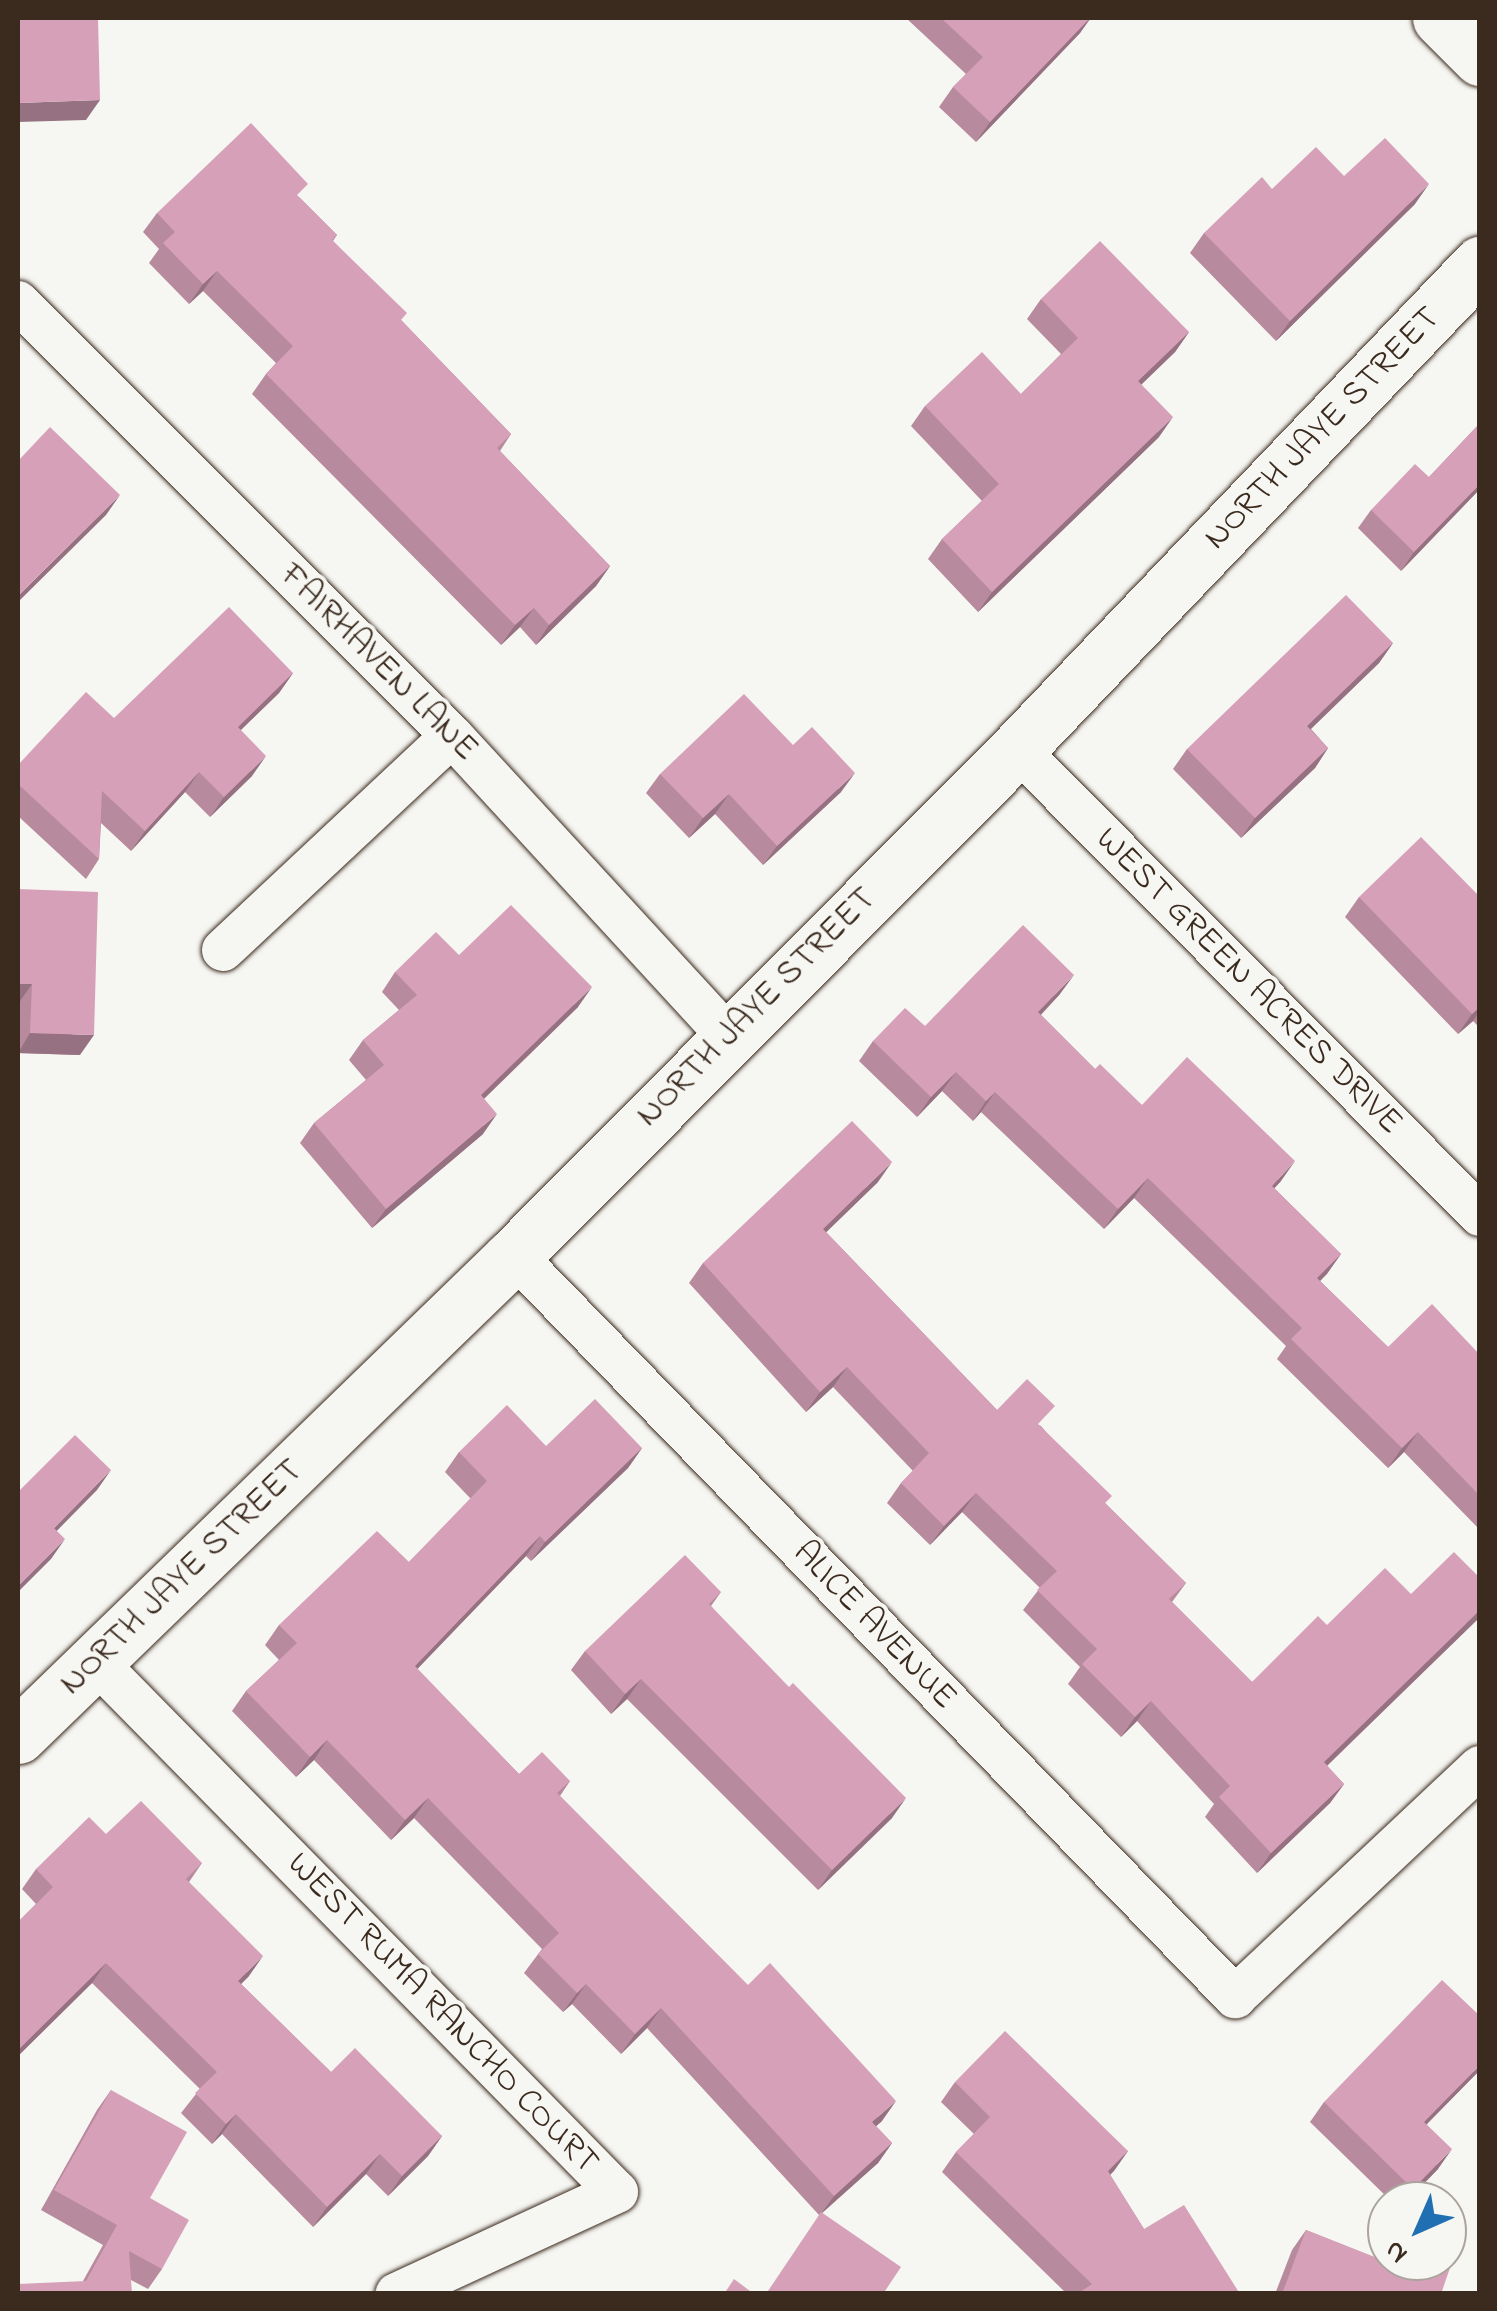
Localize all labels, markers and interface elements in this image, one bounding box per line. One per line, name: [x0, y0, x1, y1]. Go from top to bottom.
street label: NORTH JAYE STREET: [1196, 299, 1450, 559]
street label: FAIRHAVEN LANE: [270, 555, 486, 771]
street label: WEST GREEN ACRES DRIVE: [1086, 820, 1410, 1144]
street label: NORTH JAYE STREET: [628, 879, 886, 1137]
street label: NORTH JAYE STREET: [52, 1451, 312, 1705]
street label: ALICE AVENUE: [783, 1533, 965, 1719]
street label: WEST RUMA RANCHO COURT: [277, 1844, 607, 2184]
north arrow: [1367, 2181, 1467, 2281]
text: N: [1376, 2230, 1418, 2272]

